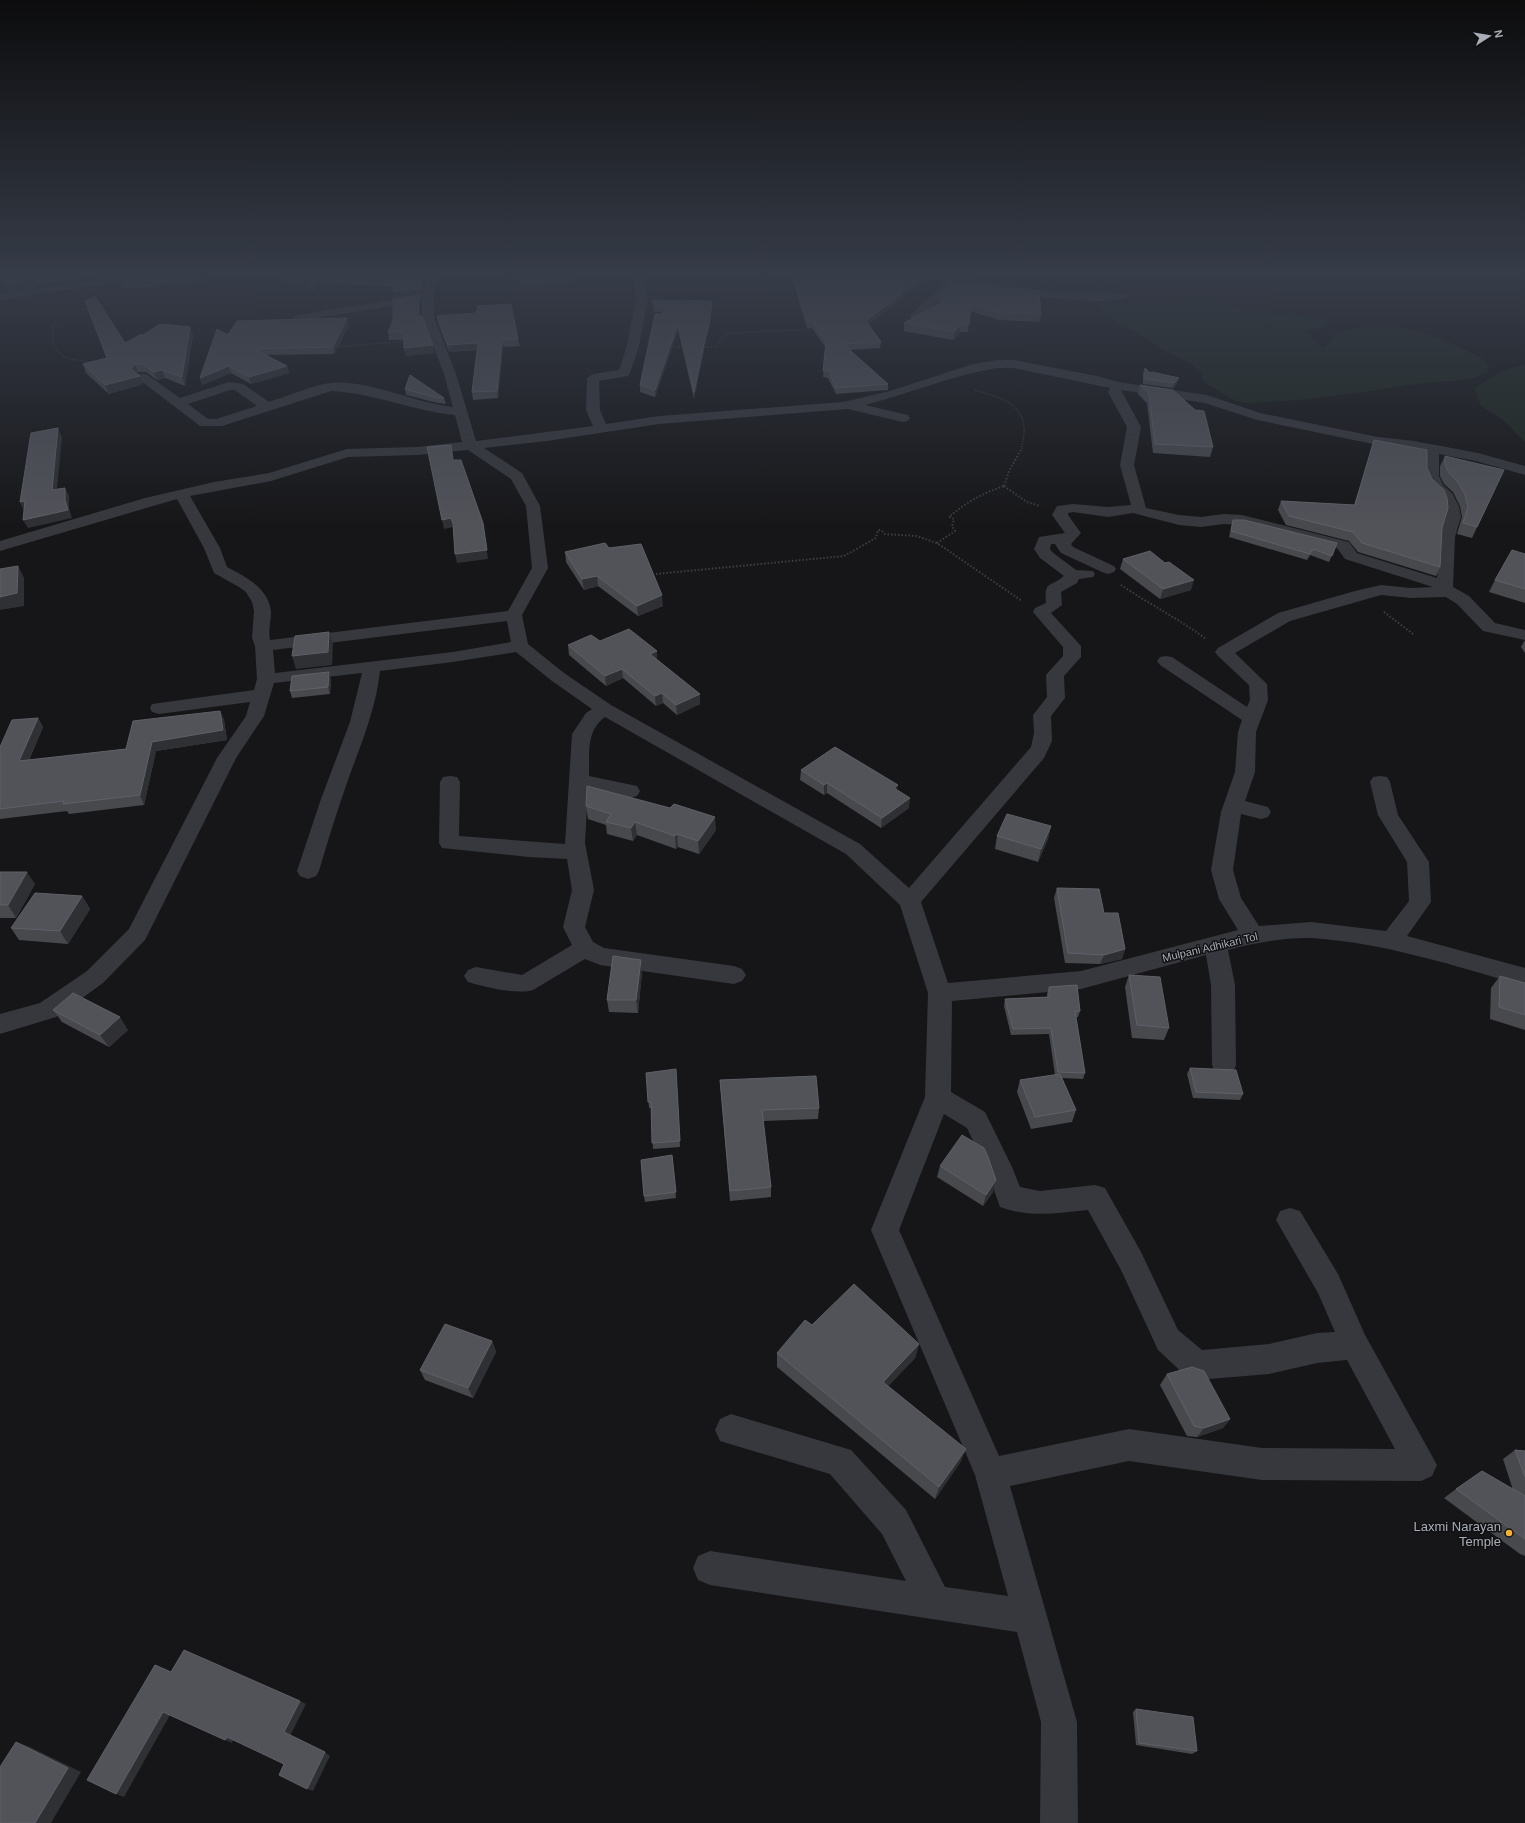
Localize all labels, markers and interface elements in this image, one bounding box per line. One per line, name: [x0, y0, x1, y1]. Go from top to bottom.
north arrow: [1469, 16, 1509, 56]
text: N: [1492, 29, 1505, 39]
street label: Mulpani Adhikari Tol: [1161, 930, 1259, 964]
place label: Laxmi Narayan Temple: [1414, 1519, 1501, 1549]
marker: Laxmi Narayan Temple: [1504, 1528, 1514, 1538]

